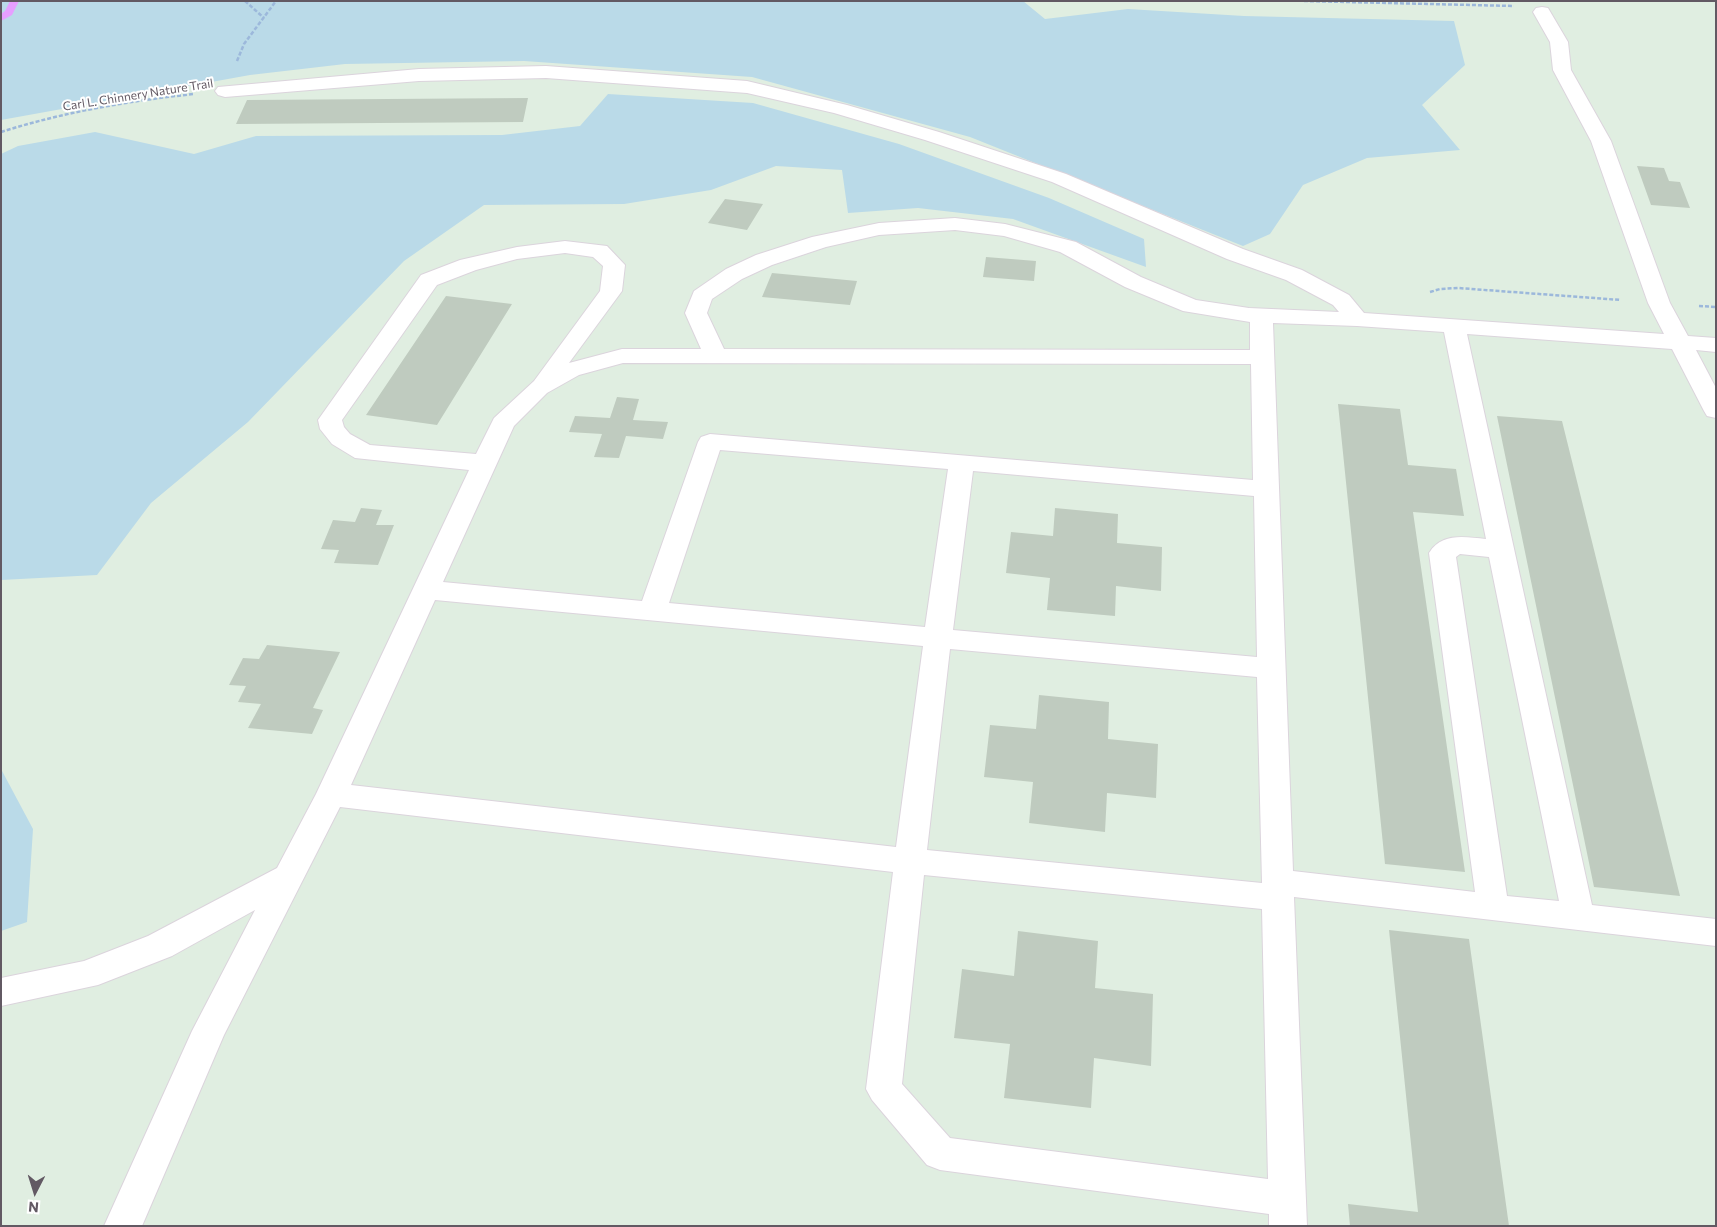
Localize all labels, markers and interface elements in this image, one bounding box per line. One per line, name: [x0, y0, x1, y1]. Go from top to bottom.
street label: Carl L. Chinnery Nature Trail: [62, 76, 214, 114]
north arrow: [10, 1167, 60, 1217]
text: N: [28, 1199, 40, 1216]

